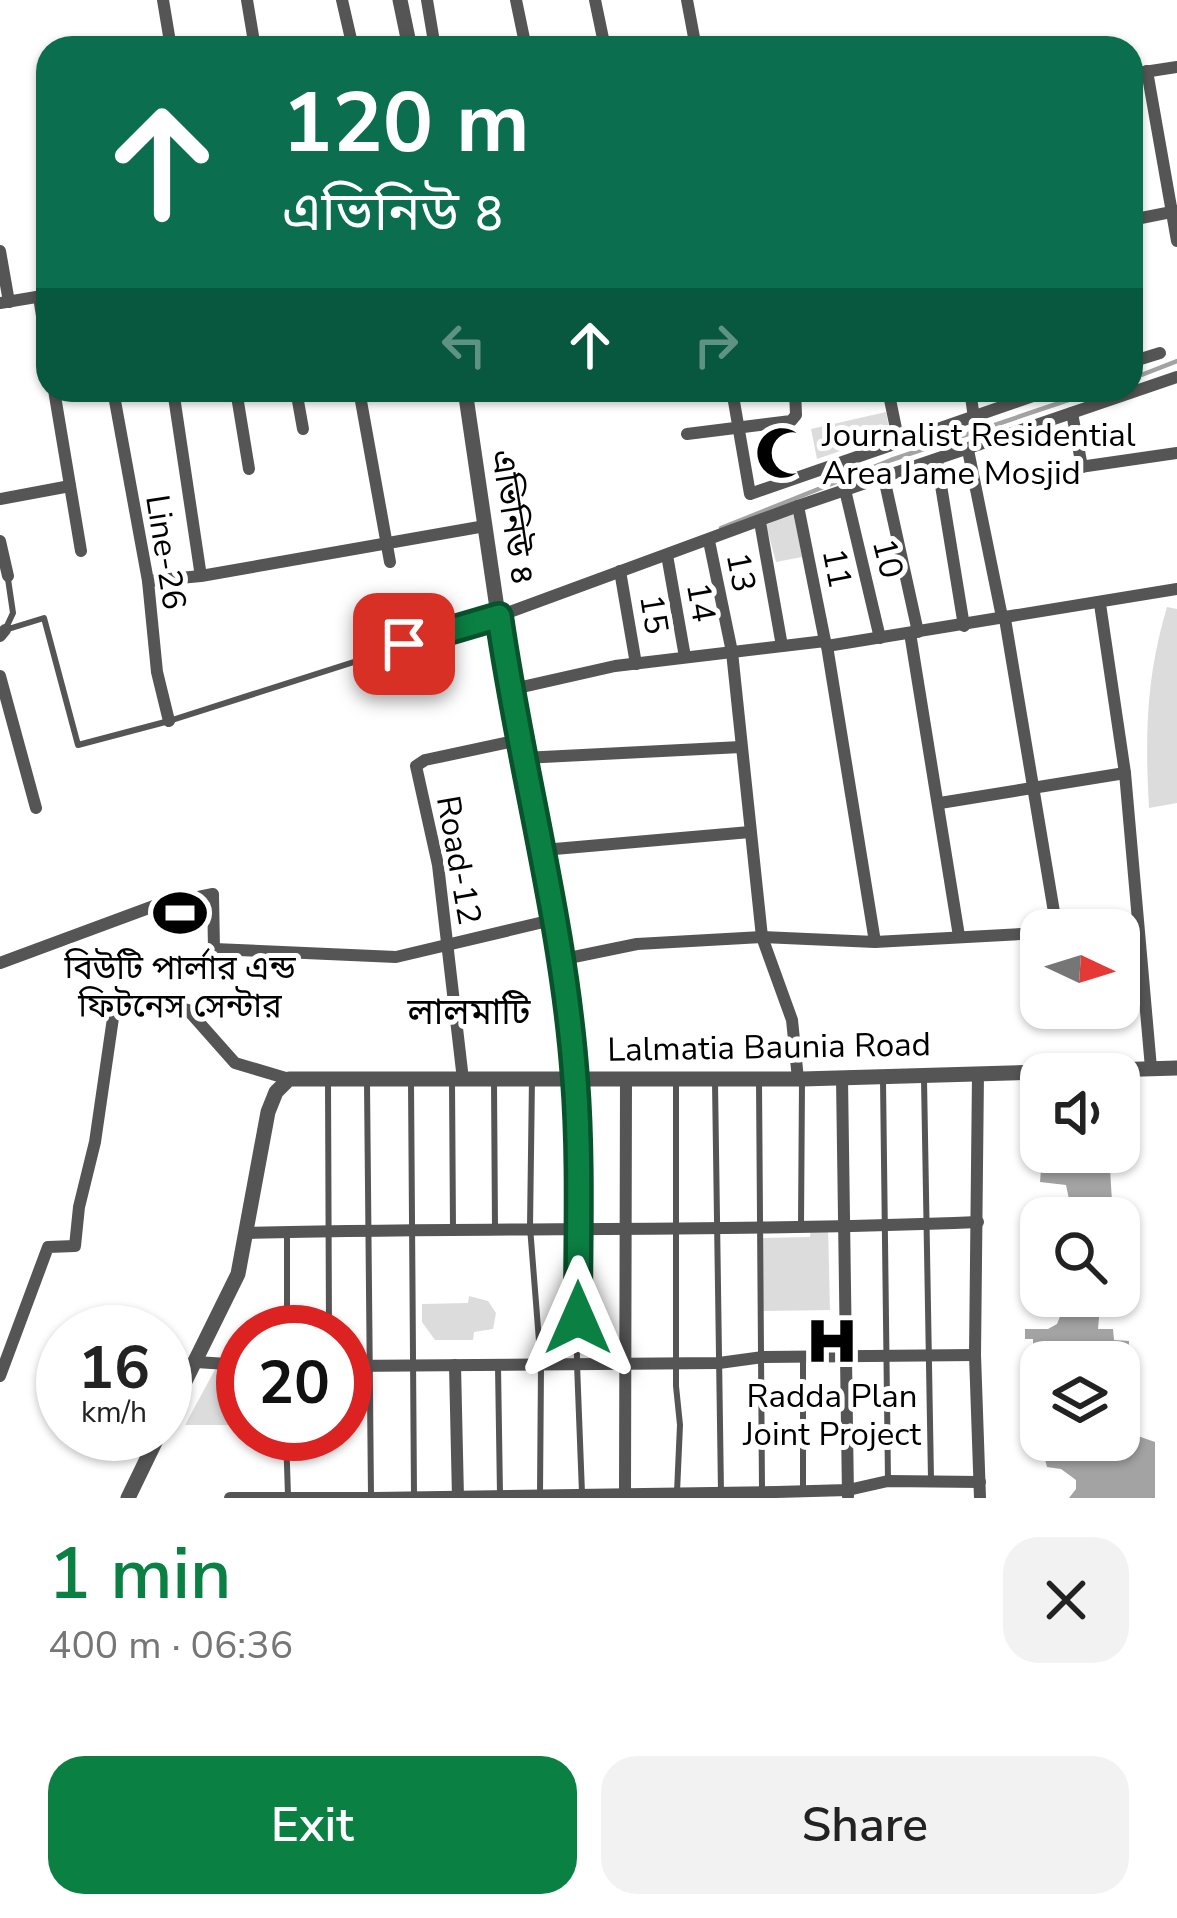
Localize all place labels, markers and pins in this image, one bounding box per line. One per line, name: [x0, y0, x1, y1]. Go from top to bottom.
place label: Journalist Residential Area Jame Mosjid: [821, 413, 1136, 496]
mosque icon: Journalist Residential Area Jame Mosjid: [753, 424, 811, 482]
pin: [353, 593, 455, 695]
sports icon: বিউটি পার্লার এন্ড ফিটনেস সেন্টার: [151, 884, 209, 942]
place label: বিউটি পার্লার এন্ড ফিটনেস সেন্টার: [63, 946, 296, 1029]
hospital icon: Radda Plan Joint Project: [803, 1312, 861, 1370]
place label: Radda Plan Joint Project: [742, 1374, 922, 1457]

